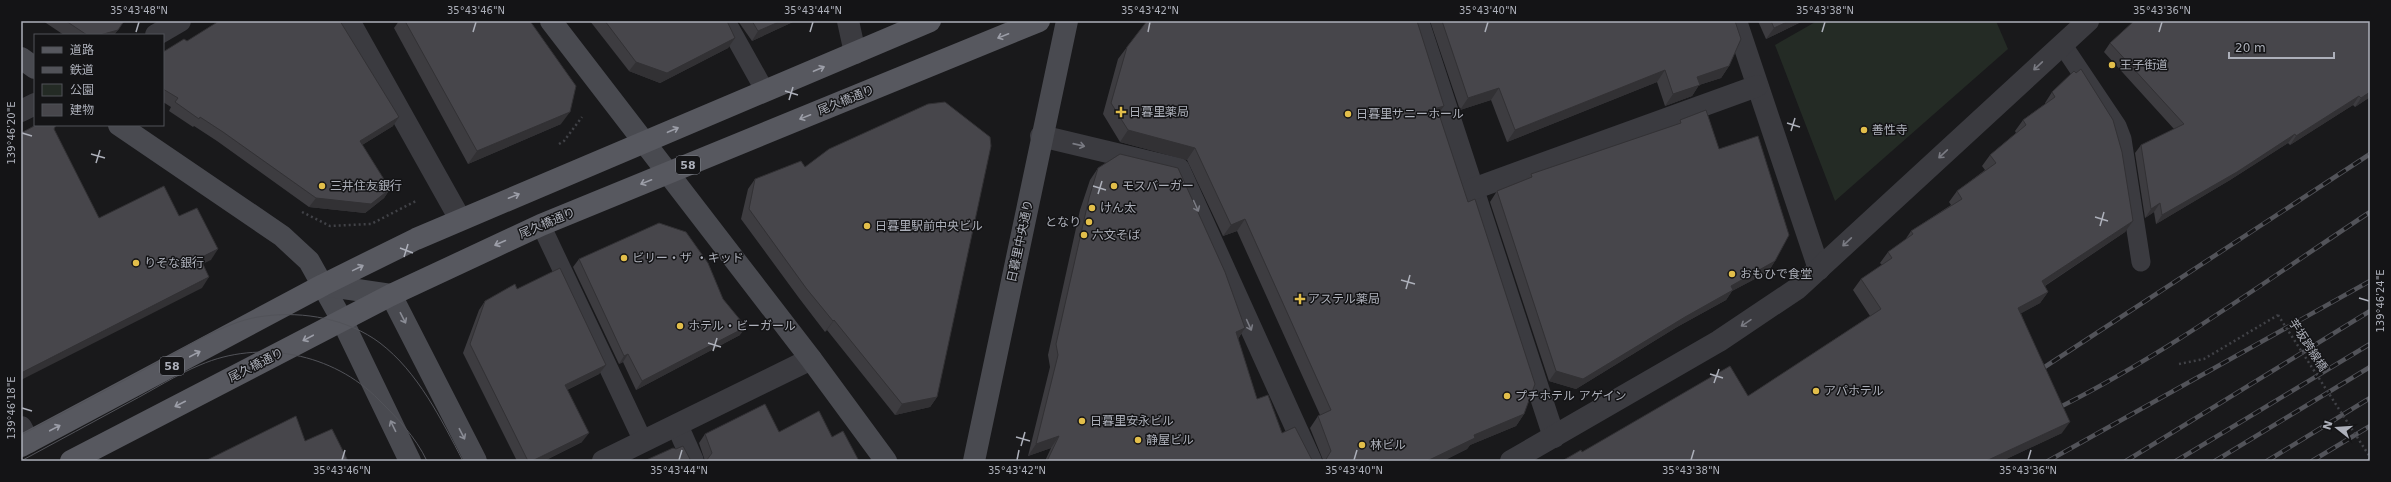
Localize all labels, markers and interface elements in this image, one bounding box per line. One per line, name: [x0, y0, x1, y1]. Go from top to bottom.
text: 35°43'48"N: [110, 5, 168, 16]
text: 35°43'46"N: [447, 5, 505, 16]
text: 35°43'44"N: [784, 5, 842, 16]
text: 35°43'42"N: [1121, 5, 1179, 16]
text: 35°43'40"N: [1459, 5, 1517, 16]
text: 35°43'38"N: [1796, 5, 1854, 16]
text: 35°43'36"N: [2133, 5, 2191, 16]
one-way arrow: [998, 32, 1010, 40]
legend: [34, 34, 164, 126]
scale bar: [2229, 34, 2334, 60]
text: 20 m: [2235, 41, 2266, 55]
text: 道路: [70, 43, 94, 57]
place label: 王子街道: [2120, 58, 2168, 72]
marker: 王子街道: [2107, 60, 2117, 70]
one-way arrow: [2033, 61, 2043, 70]
text: 鉄道: [70, 63, 94, 77]
one-way arrow: [812, 64, 824, 72]
street label: 尾久橋通り: [816, 82, 876, 118]
text: 公園: [70, 83, 94, 97]
text: 139°46'20"E: [6, 101, 17, 165]
text: 建物: [70, 103, 94, 117]
place label: 日暮里薬局: [1129, 105, 1189, 119]
marker: 日暮里薬局: [1116, 107, 1126, 117]
place label: 日暮里サニーホール: [1356, 107, 1464, 121]
marker: 日暮里サニーホール: [1343, 109, 1353, 119]
one-way arrow: [800, 113, 812, 121]
place label: 善性寺: [1872, 123, 1908, 137]
marker: 善性寺: [1859, 125, 1869, 135]
one-way arrow: [667, 126, 679, 134]
one-way arrow: [1072, 141, 1085, 149]
one-way arrow: [1938, 149, 1948, 158]
road number: 58: [676, 156, 700, 174]
place label: 三井住友銀行: [330, 179, 402, 193]
one-way arrow: [640, 179, 652, 186]
place label: モスバーガー: [1122, 179, 1194, 193]
marker: 三井住友銀行: [317, 181, 327, 191]
marker: モスバーガー: [1109, 181, 1119, 191]
one-way arrow: [508, 192, 520, 200]
street label: 日暮里中央通り: [1004, 198, 1036, 284]
one-way arrow: [1193, 200, 1200, 212]
place label: けん太: [1100, 201, 1136, 215]
marker: けん太: [1087, 203, 1097, 213]
street label: 尾久橋通り: [517, 205, 577, 241]
place label: となり: [1045, 215, 1081, 229]
marker: となり: [1084, 217, 1094, 227]
place label: 日暮里駅前中央ビル: [875, 219, 983, 233]
marker: 日暮里駅前中央ビル: [862, 221, 872, 231]
place label: 六文そば: [1092, 228, 1140, 242]
marker: 六文そば: [1079, 230, 1089, 240]
one-way arrow: [1842, 238, 1852, 247]
one-way arrow: [495, 240, 507, 247]
place label: ビリー・ザ ・キッド: [632, 251, 744, 265]
marker: ビリー・ザ ・キッド: [619, 253, 629, 263]
place label: りそな銀行: [144, 256, 204, 270]
marker: りそな銀行: [131, 258, 141, 268]
one-way arrow: [352, 264, 364, 271]
place label: おもひで食堂: [1740, 267, 1812, 281]
marker: おもひで食堂: [1727, 269, 1737, 279]
text: 139°46'24"E: [2375, 269, 2386, 333]
place label: アステル薬局: [1308, 292, 1380, 306]
marker: アステル薬局: [1295, 294, 1305, 304]
one-way arrow: [400, 312, 407, 324]
street label: 芋坂跨線橋: [2286, 316, 2330, 374]
one-way arrow: [1246, 318, 1253, 330]
place label: ホテル・ビーガール: [688, 319, 796, 333]
one-way arrow: [1741, 319, 1752, 327]
marker: ホテル・ビーガール: [675, 321, 685, 331]
one-way arrow: [302, 335, 314, 342]
street label: 尾久橋通り: [226, 345, 286, 385]
one-way arrow: [189, 350, 201, 357]
road number: 58: [160, 357, 184, 375]
text: 139°46'18"E: [6, 376, 17, 440]
place label: アパホテル: [1824, 384, 1884, 398]
marker: アパホテル: [1811, 386, 1821, 396]
place label: プチホテル アゲイン: [1515, 389, 1627, 403]
marker: プチホテル アゲイン: [1502, 391, 1512, 401]
one-way arrow: [174, 401, 186, 409]
north arrow: [2317, 408, 2357, 448]
place label: 日暮里安永ビル: [1090, 414, 1174, 428]
marker: 日暮里安永ビル: [1077, 416, 1087, 426]
text: N: [2320, 419, 2335, 432]
one-way arrow: [389, 420, 396, 432]
one-way arrow: [49, 424, 61, 431]
one-way arrow: [459, 427, 466, 439]
place label: 静屋ビル: [1146, 433, 1194, 447]
marker: 静屋ビル: [1133, 435, 1143, 445]
place label: 林ビル: [1370, 438, 1406, 452]
marker: 林ビル: [1357, 440, 1367, 450]
text: 35°43'46"N: [313, 465, 371, 476]
text: 35°43'44"N: [650, 465, 708, 476]
text: 35°43'42"N: [988, 465, 1046, 476]
text: 35°43'40"N: [1325, 465, 1383, 476]
text: 35°43'38"N: [1662, 465, 1720, 476]
text: 35°43'36"N: [1999, 465, 2057, 476]

